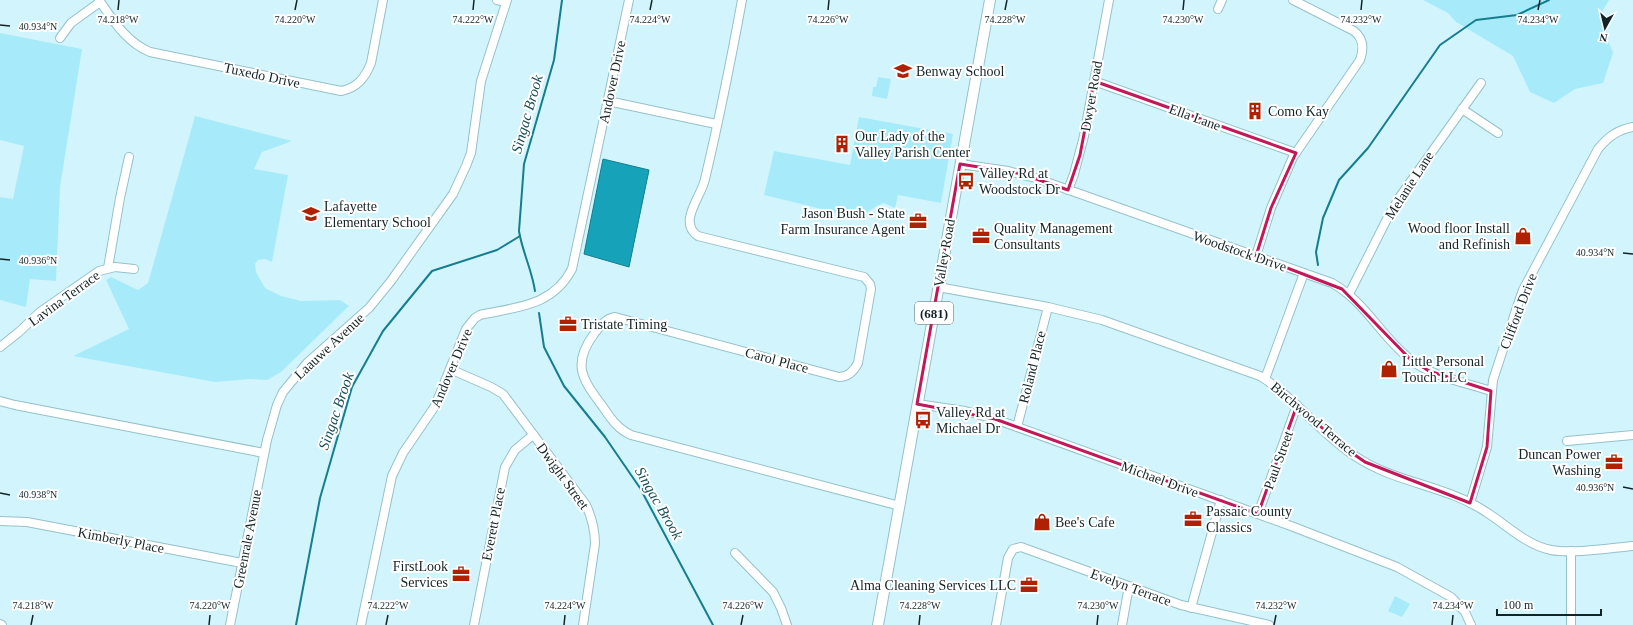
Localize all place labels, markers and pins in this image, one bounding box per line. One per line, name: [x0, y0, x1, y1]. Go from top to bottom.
school or university icon: Benway School: [893, 61, 913, 81]
place label: Benway School: [916, 64, 1004, 79]
building icon: Como Kay: [1245, 101, 1265, 121]
place label: Como Kay: [1268, 104, 1329, 119]
place label: Our Lady of the Valley Parish Center: [855, 129, 970, 160]
building icon: Our Lady of the Valley Parish Center: [832, 134, 852, 154]
place label: Valley Rd at Woodstock Dr: [979, 166, 1060, 197]
bus stop icon: Valley Rd at Woodstock Dr: [956, 171, 976, 191]
place label: Lafayette Elementary School: [324, 199, 431, 230]
school or university icon: Lafayette Elementary School: [301, 204, 321, 224]
place label: Jason Bush - State Farm Insurance Agent: [781, 206, 905, 237]
office icon: Jason Bush - State Farm Insurance Agent: [908, 211, 928, 231]
place label: Quality Management Consultants: [994, 221, 1113, 252]
place label: Wood floor Install and Refinish: [1408, 221, 1510, 252]
office icon: Quality Management Consultants: [971, 226, 991, 246]
shop icon: Wood floor Install and Refinish: [1513, 226, 1533, 246]
office icon: Tristate Timing: [558, 314, 578, 334]
place label: Tristate Timing: [581, 317, 667, 332]
place label: Little Personal Touch LLC: [1402, 354, 1484, 385]
shop icon: Little Personal Touch LLC: [1379, 359, 1399, 379]
place label: Valley Rd at Michael Dr: [936, 405, 1005, 436]
bus stop icon: Valley Rd at Michael Dr: [913, 410, 933, 430]
place label: Duncan Power Washing: [1518, 447, 1601, 478]
office icon: Duncan Power Washing: [1604, 452, 1624, 472]
place label: Passaic County Classics: [1206, 504, 1292, 535]
office icon: Passaic County Classics: [1183, 509, 1203, 529]
shop icon: Bee's Cafe: [1032, 512, 1052, 532]
place label: Bee's Cafe: [1055, 515, 1115, 530]
place label: FirstLook Services: [393, 559, 448, 590]
office icon: FirstLook Services: [451, 564, 471, 584]
office icon: Alma Cleaning Services LLC: [1019, 575, 1039, 595]
place label: Alma Cleaning Services LLC: [850, 578, 1016, 593]

